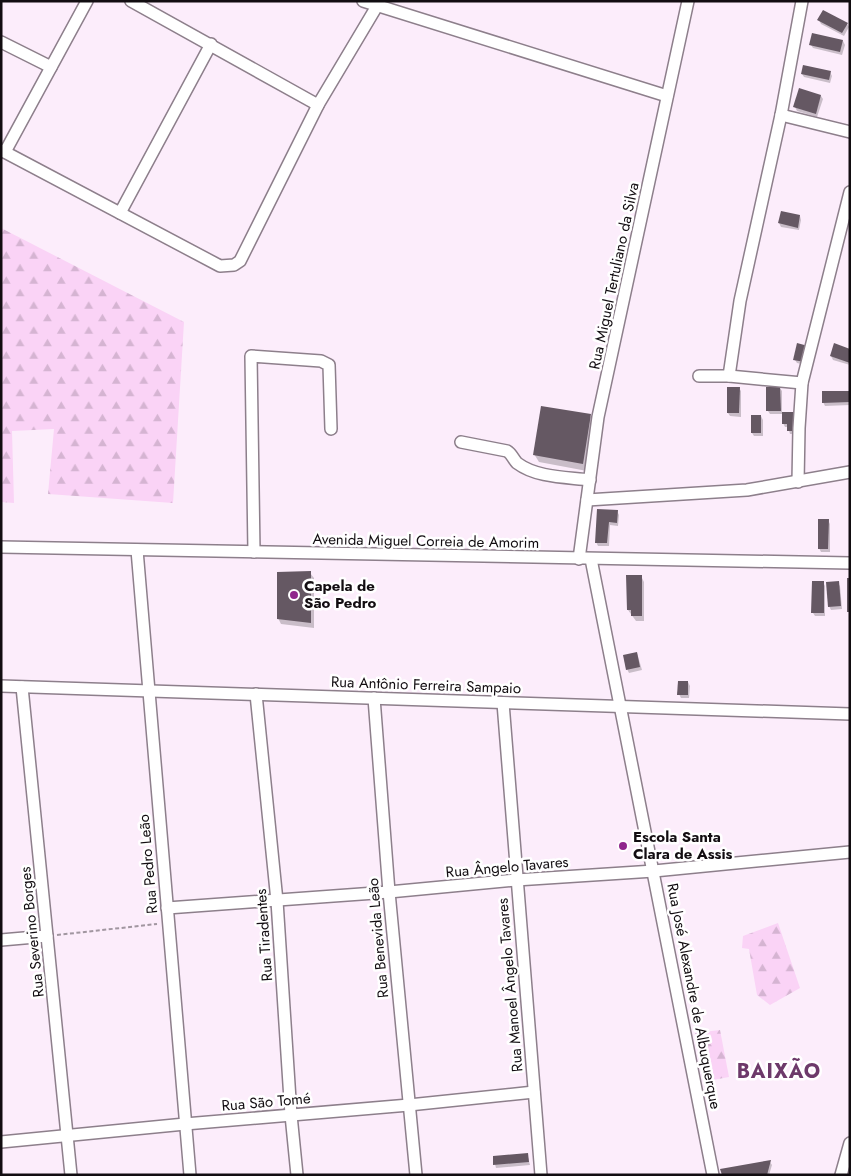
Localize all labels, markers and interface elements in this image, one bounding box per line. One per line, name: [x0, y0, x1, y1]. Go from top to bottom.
street label: Rua Miguel Tertuliano da Silva: [583, 180, 645, 372]
street label: Avenida Miguel Correia de Amorim: [313, 528, 539, 554]
place label: Capela de São Pedro: [304, 575, 377, 614]
marker: Capela de São Pedro: [288, 589, 300, 601]
street label: Rua Antônio Ferreira Sampaio: [331, 671, 521, 699]
street label: Rua Pedro Leão: [133, 813, 163, 915]
place label: Escola Santa Clara de Assis: [633, 826, 733, 865]
marker: Escola Santa Clara de Assis: [617, 840, 629, 852]
street label: Rua Ângelo Tavares: [445, 851, 569, 883]
street label: Rua Severino Borges: [14, 866, 50, 998]
street label: Rua Benevida Leão: [362, 877, 394, 999]
street label: Rua José Alexandre de Albuquerque: [661, 881, 727, 1111]
street label: Rua Tiradentes: [250, 888, 278, 982]
street label: Rua Manoel Ângelo Tavares: [491, 897, 529, 1073]
district label: BAIXÃO: [737, 1057, 821, 1086]
street label: Rua São Tomé: [221, 1087, 312, 1117]

